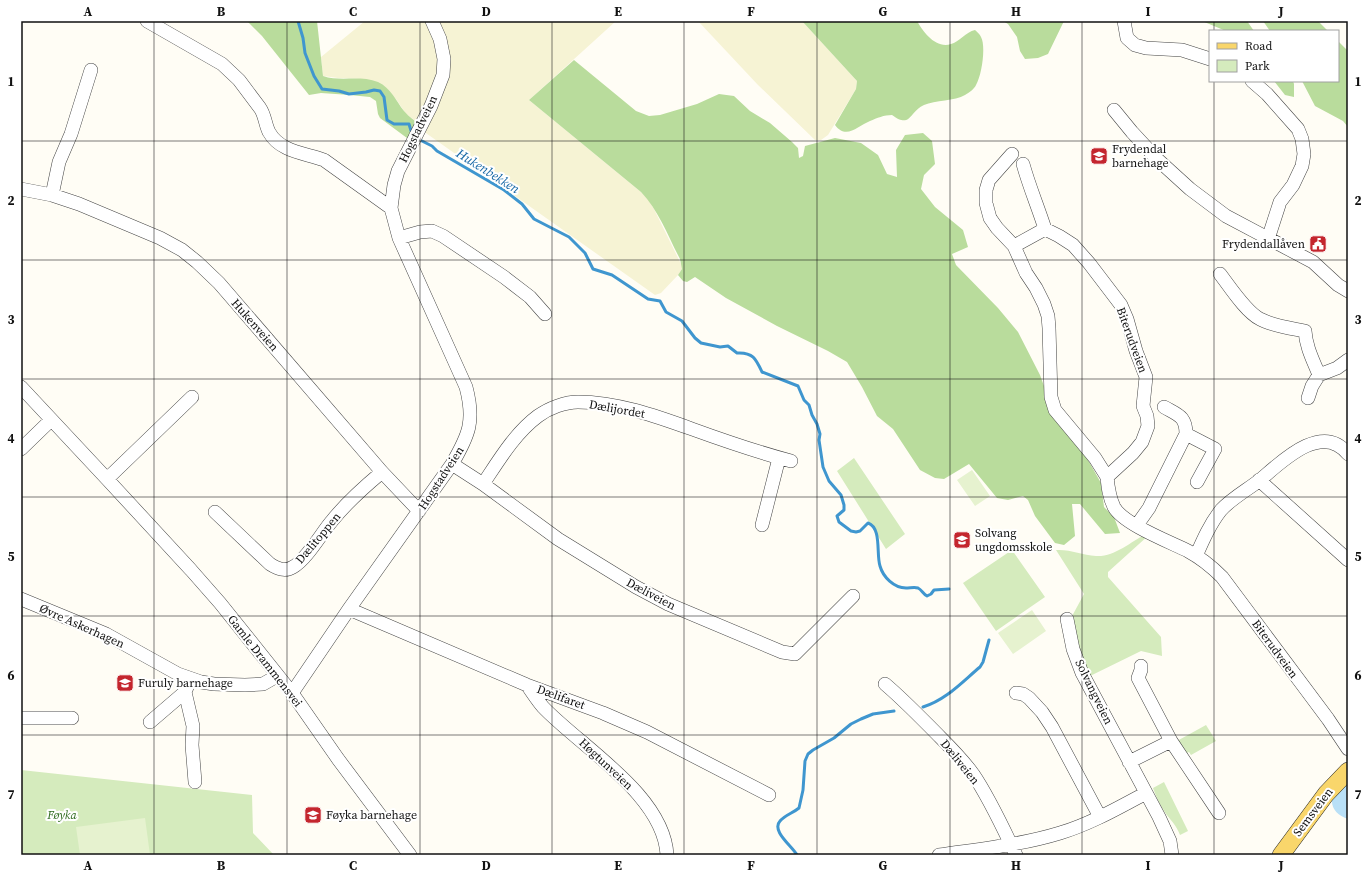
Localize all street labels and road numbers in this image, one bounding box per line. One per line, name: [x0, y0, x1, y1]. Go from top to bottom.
street label: Hogstadveien: [395, 93, 441, 165]
street label: Hukenveien: [228, 295, 282, 355]
street label: Biterudveien: [1113, 305, 1151, 375]
street label: Dælijordet: [588, 396, 646, 422]
street label: Hogstadveien: [414, 443, 468, 513]
street label: Dælitoppen: [292, 509, 344, 567]
street label: Dæliveien: [624, 574, 678, 614]
street label: Øvre Askerhagen: [37, 600, 127, 652]
street label: Gamle Drammensvei: [224, 612, 306, 711]
street label: Biterudveien: [1248, 617, 1302, 681]
street label: Solvangveien: [1071, 657, 1117, 727]
street label: Dælifaret: [535, 681, 587, 713]
street label: Høgtunveien: [575, 735, 637, 793]
street label: Dæliveien: [937, 736, 983, 788]
street label: Semsveien: [1289, 784, 1337, 840]

